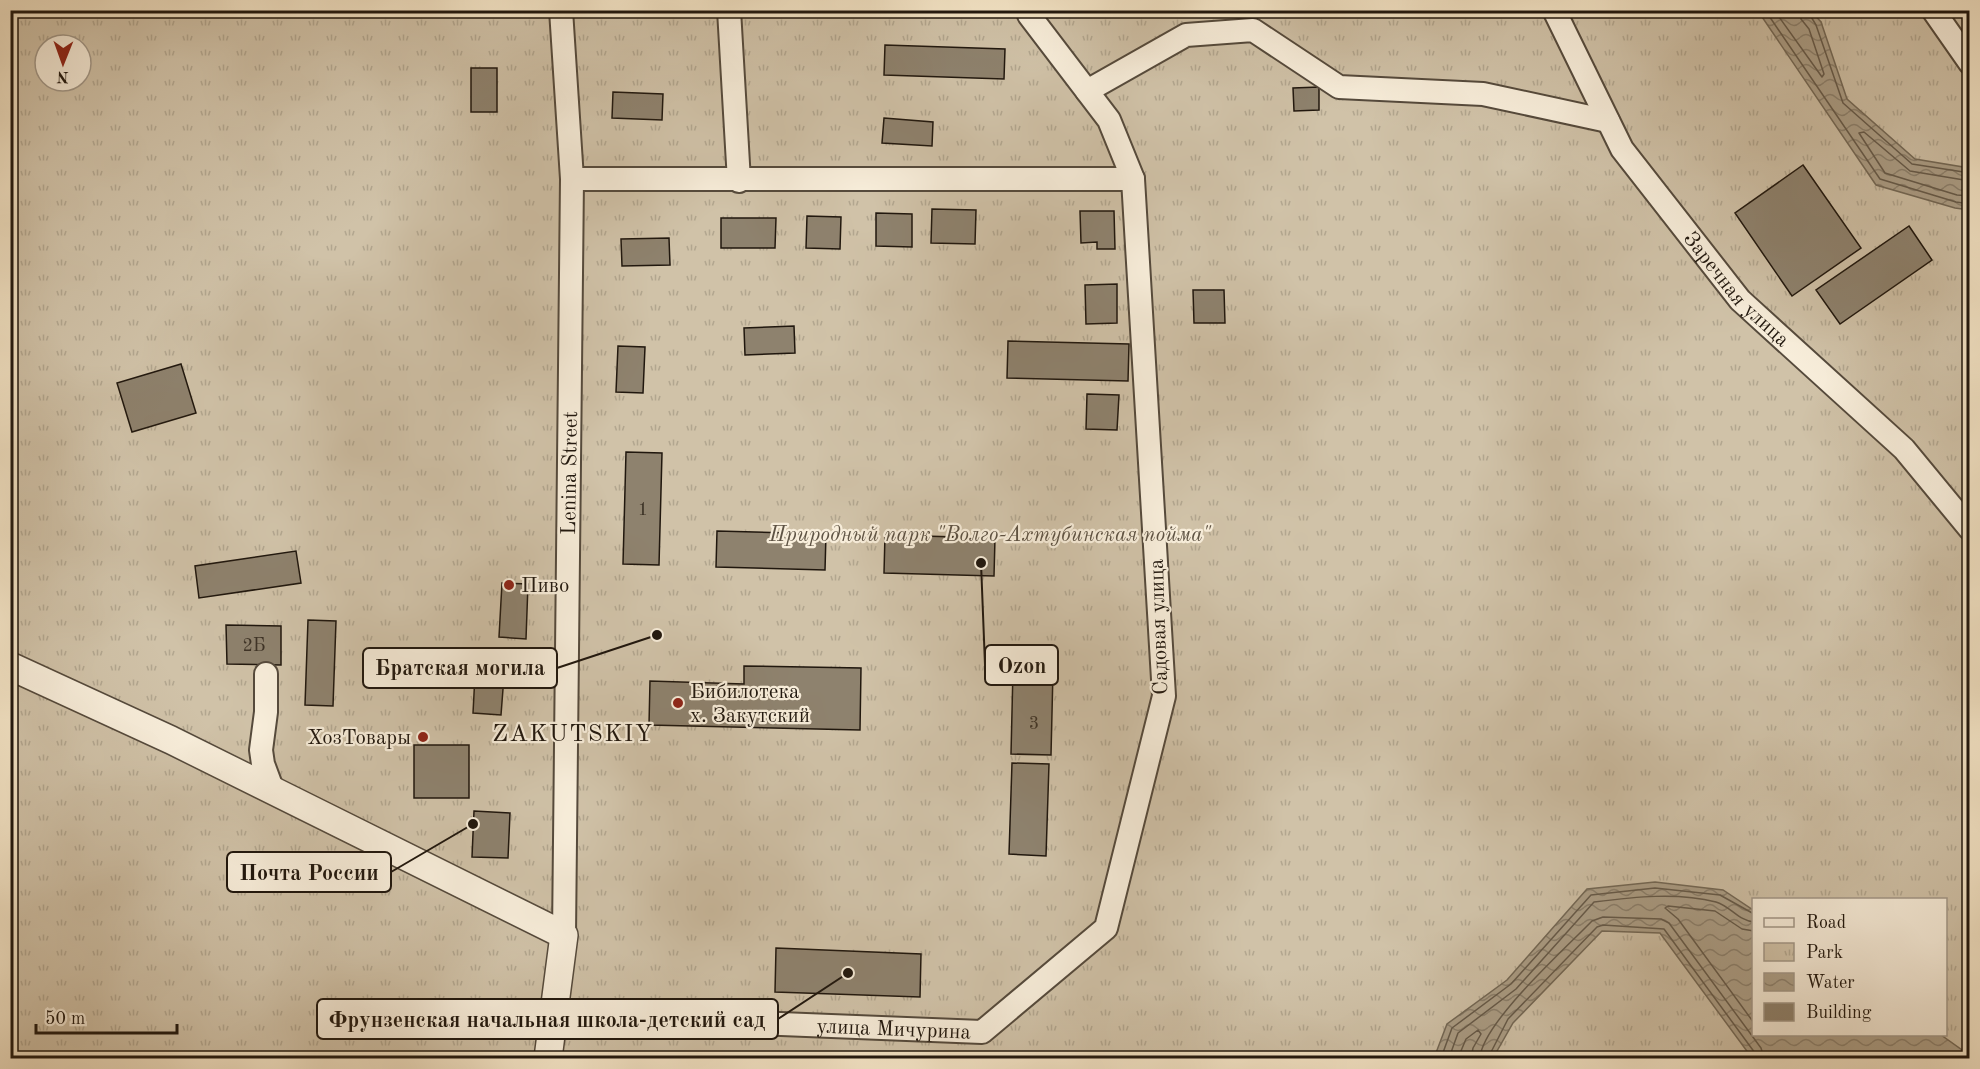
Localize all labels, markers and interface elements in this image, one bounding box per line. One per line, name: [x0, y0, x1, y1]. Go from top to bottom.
north arrow: [33, 33, 93, 93]
text: N: [56, 68, 69, 84]
street label: Заречная улица: [1679, 228, 1793, 351]
street label: Lenina Street: [559, 411, 582, 535]
house number: 1: [638, 501, 648, 519]
park label: Природный парк "Волго-Ахтубинская пойма": [768, 525, 1212, 546]
street label: Садовая улица: [1147, 559, 1172, 695]
place label: Пиво: [521, 576, 569, 597]
marker: Пиво: [502, 578, 516, 592]
house number: 2Б: [242, 637, 266, 655]
callout: Ozon: [985, 645, 1058, 685]
callout: Братская могила: [363, 648, 557, 688]
text: Ozon: [997, 656, 1047, 678]
text: Братская могила: [375, 658, 545, 680]
place label: Бибилотека х. Закутский: [690, 682, 810, 727]
marker: Бибилотека х. Закутский: [671, 696, 685, 710]
house number: 3: [1029, 715, 1039, 733]
district label: ZAKUTSKIY: [492, 723, 654, 747]
place label: ХозТовары: [307, 728, 411, 749]
marker: ХозТовары: [416, 730, 430, 744]
callout: Почта России: [227, 852, 391, 892]
text: Почта России: [239, 863, 379, 885]
legend: [1752, 898, 1947, 1036]
text: Road: [1806, 914, 1846, 932]
text: Park: [1806, 944, 1843, 962]
text: Water: [1806, 974, 1855, 992]
scale bar: [36, 997, 177, 1035]
callout: Фрунзенская начальная школа-детский сад: [317, 999, 778, 1039]
text: Building: [1806, 1004, 1872, 1022]
text: 50 m: [45, 1010, 85, 1028]
text: Фрунзенская начальная школа-детский сад: [329, 1010, 765, 1032]
street label: улица Мичурина: [816, 1016, 971, 1044]

